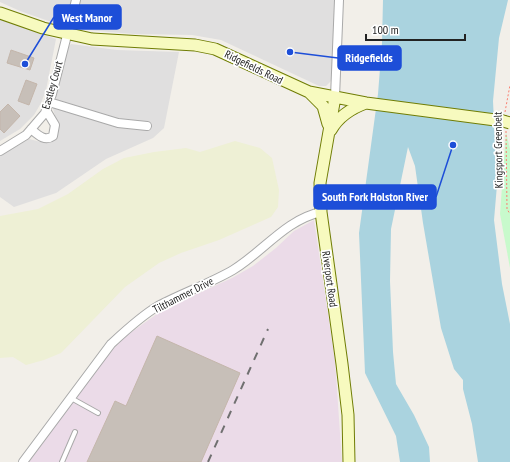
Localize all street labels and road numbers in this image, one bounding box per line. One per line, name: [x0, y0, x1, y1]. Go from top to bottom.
street label: Ridgefields Road: [223, 47, 286, 87]
street label: Eastley Court: [38, 59, 66, 111]
street label: Kingsport Greenbelt: [490, 112, 506, 188]
street label: Riverport Road: [319, 250, 341, 308]
street label: Tilthammer Drive: [150, 274, 216, 316]

